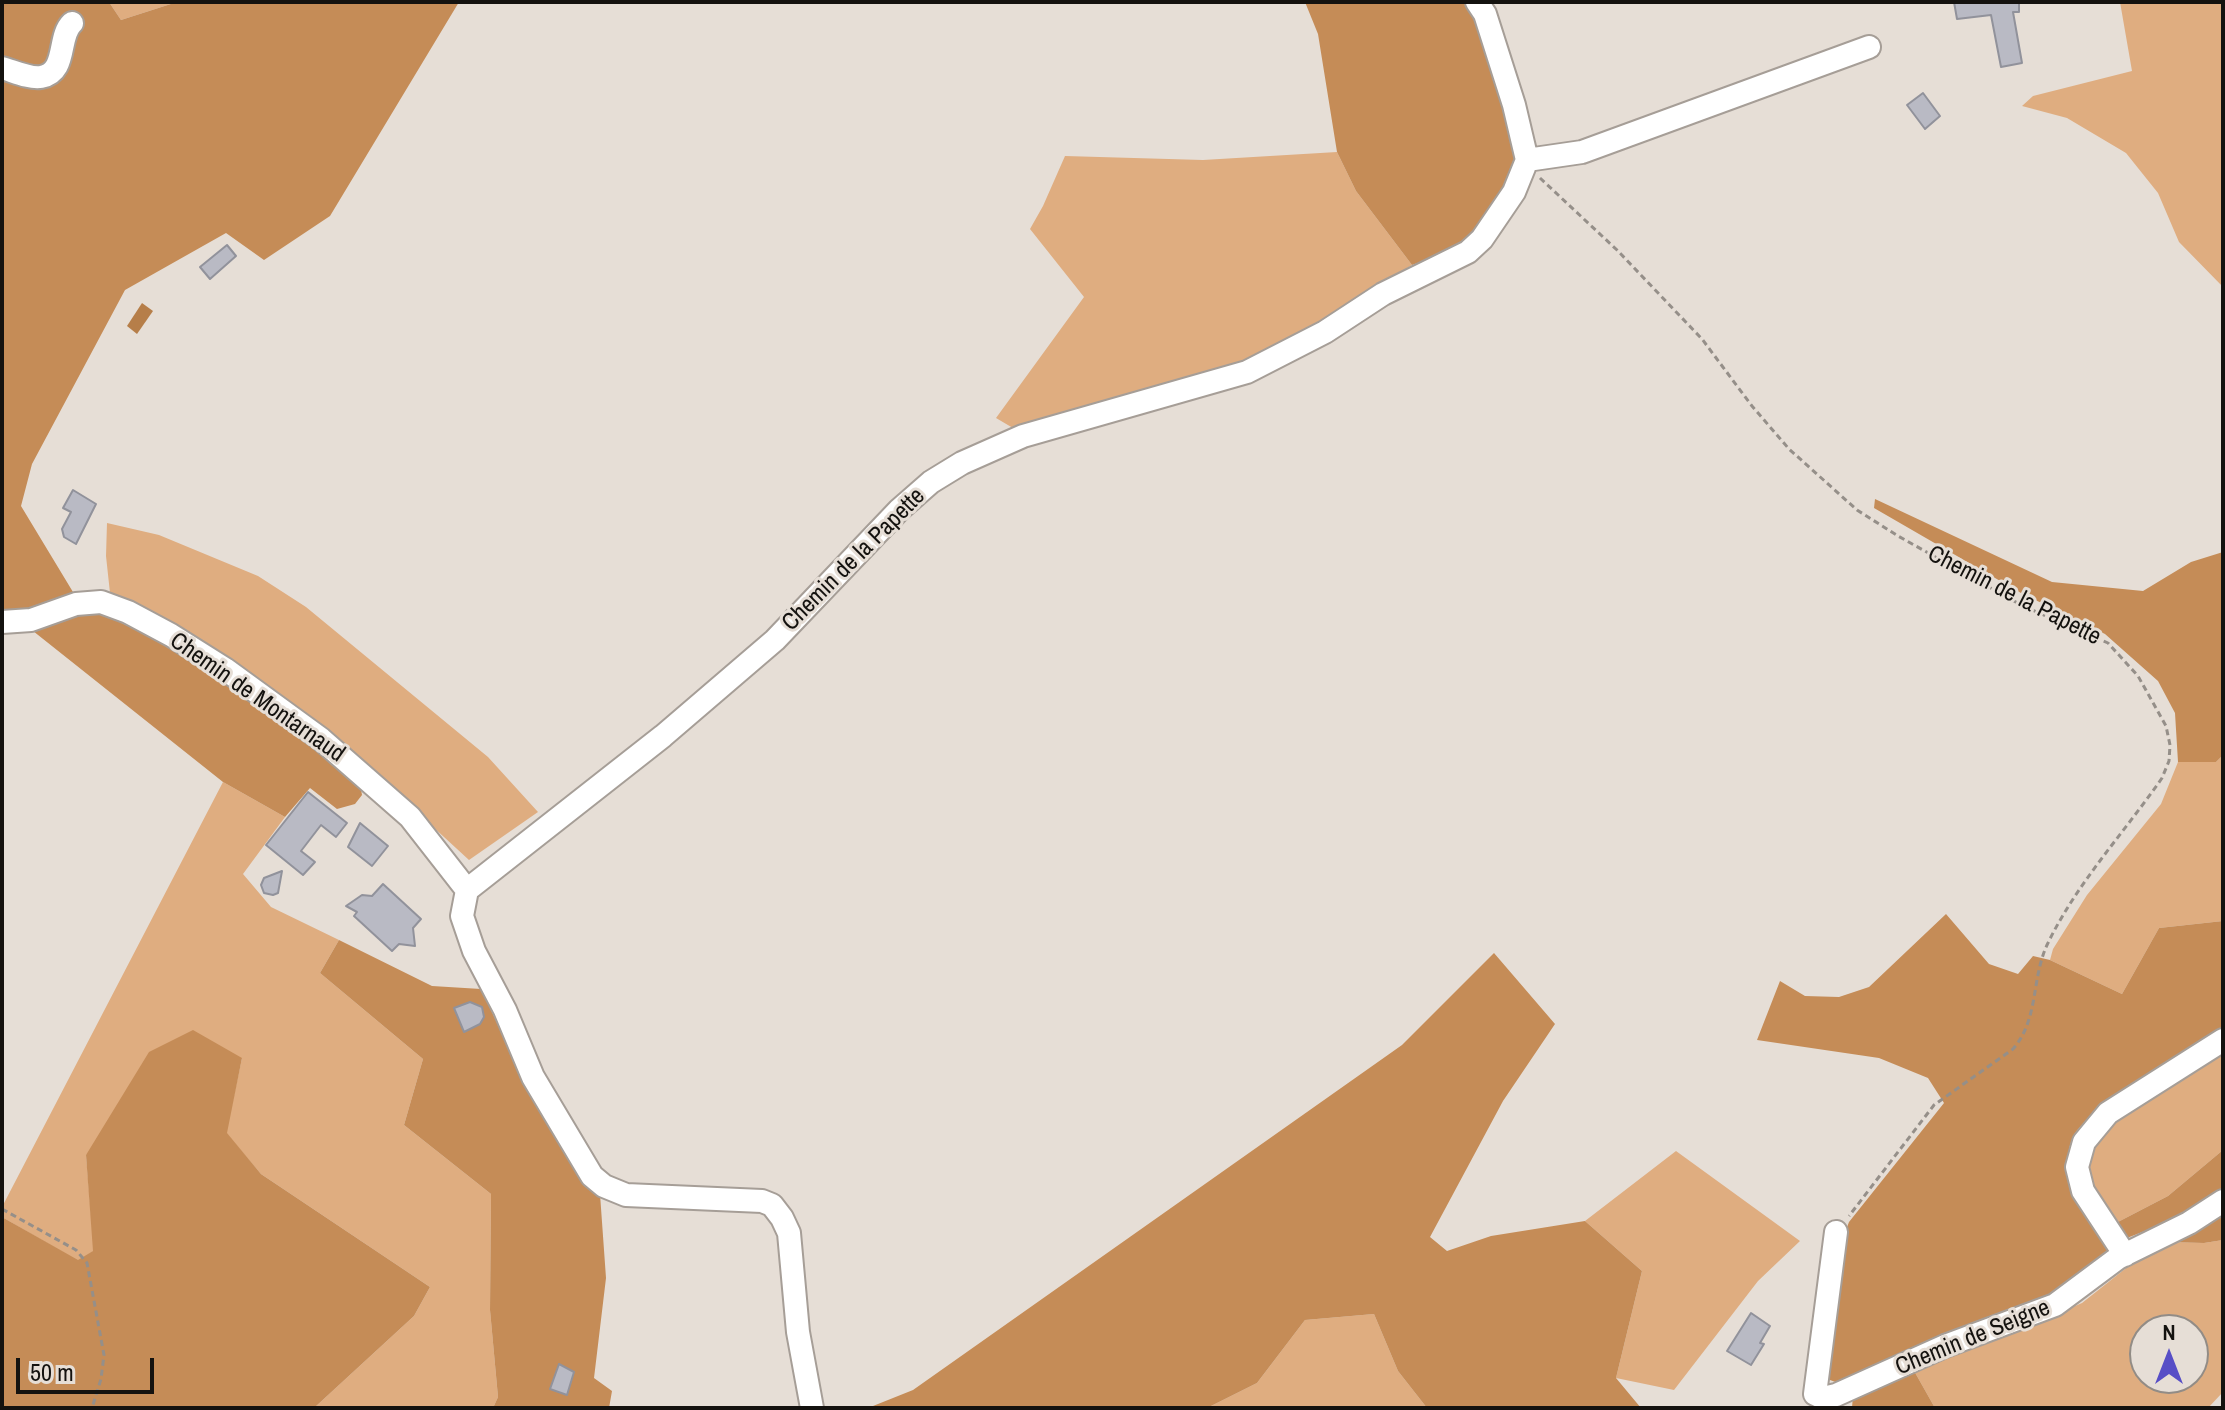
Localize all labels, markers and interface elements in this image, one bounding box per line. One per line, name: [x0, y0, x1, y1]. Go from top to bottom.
street label: Chemin de la Papette: [777, 483, 931, 637]
street label: Chemin de la Papette: [1923, 540, 2105, 652]
street label: Chemin de Montarnaud: [164, 627, 350, 769]
street label: Chemin de Seigne: [1892, 1294, 2054, 1382]
north arrow: [2129, 1314, 2209, 1394]
text: N: [2162, 1317, 2176, 1347]
scale bar: [20, 1342, 158, 1392]
text: 50 m: [30, 1356, 74, 1388]

